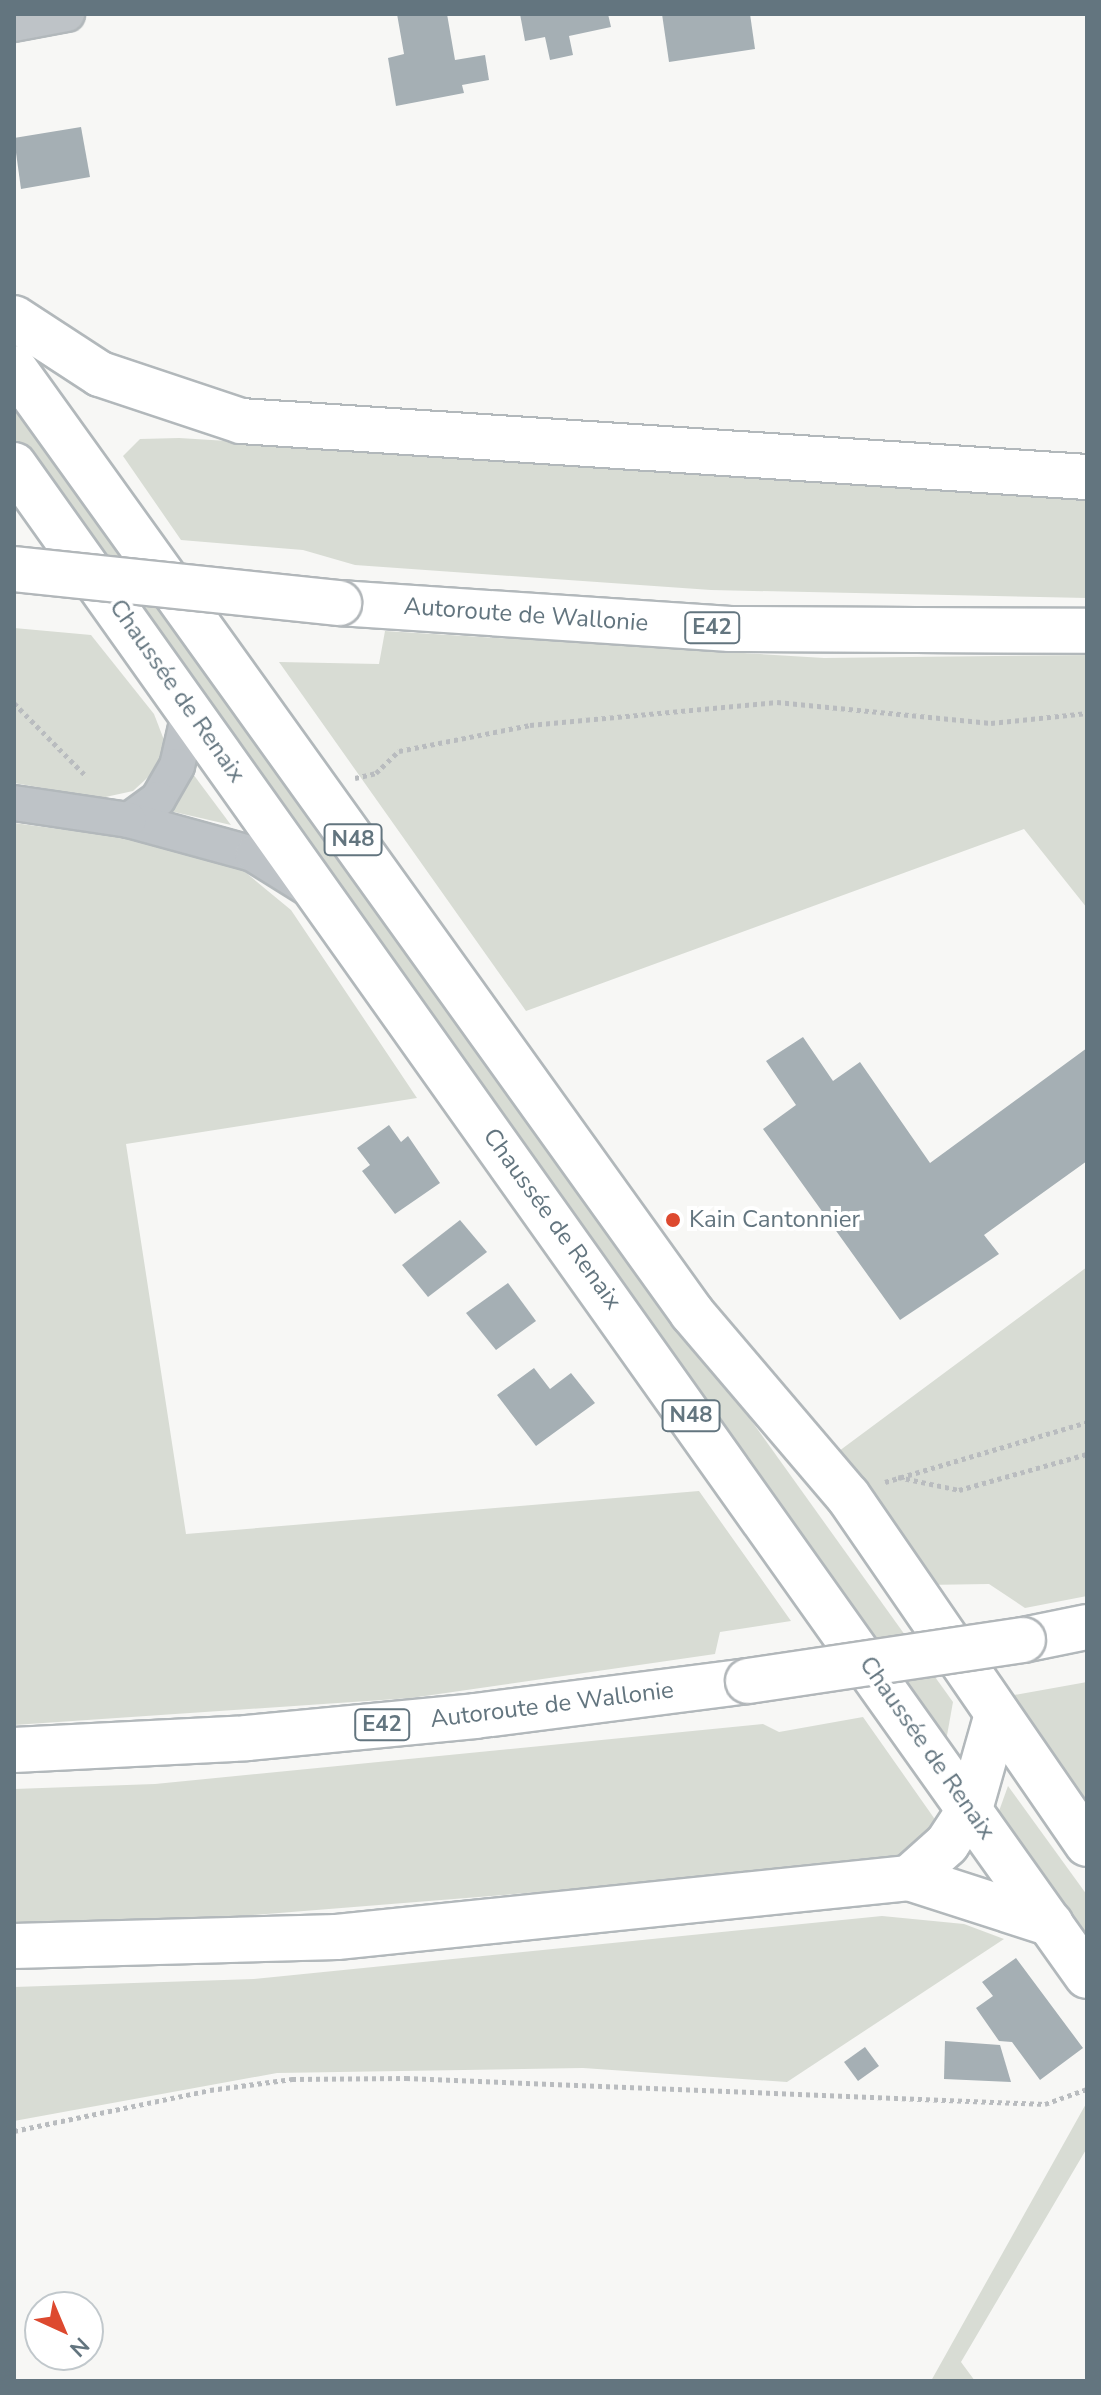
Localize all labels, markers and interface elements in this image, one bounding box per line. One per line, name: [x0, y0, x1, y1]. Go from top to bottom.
street label: Autoroute de Wallonie: [403, 592, 649, 638]
street label: Chaussée de Renaix: [103, 594, 251, 788]
road number: E42: [684, 610, 740, 646]
road number: N48: [323, 822, 383, 858]
street label: Chaussée de Renaix: [477, 1123, 627, 1315]
place label: Kain Cantonnier: [689, 1206, 860, 1234]
marker: Kain Cantonnier: [664, 1211, 682, 1229]
road number: N48: [661, 1398, 721, 1434]
street label: Chaussée de Renaix: [853, 1651, 1001, 1845]
street label: Autoroute de Wallonie: [429, 1676, 675, 1734]
road number: E42: [354, 1707, 410, 1743]
north arrow: [24, 2291, 104, 2371]
text: N: [63, 2330, 96, 2363]

